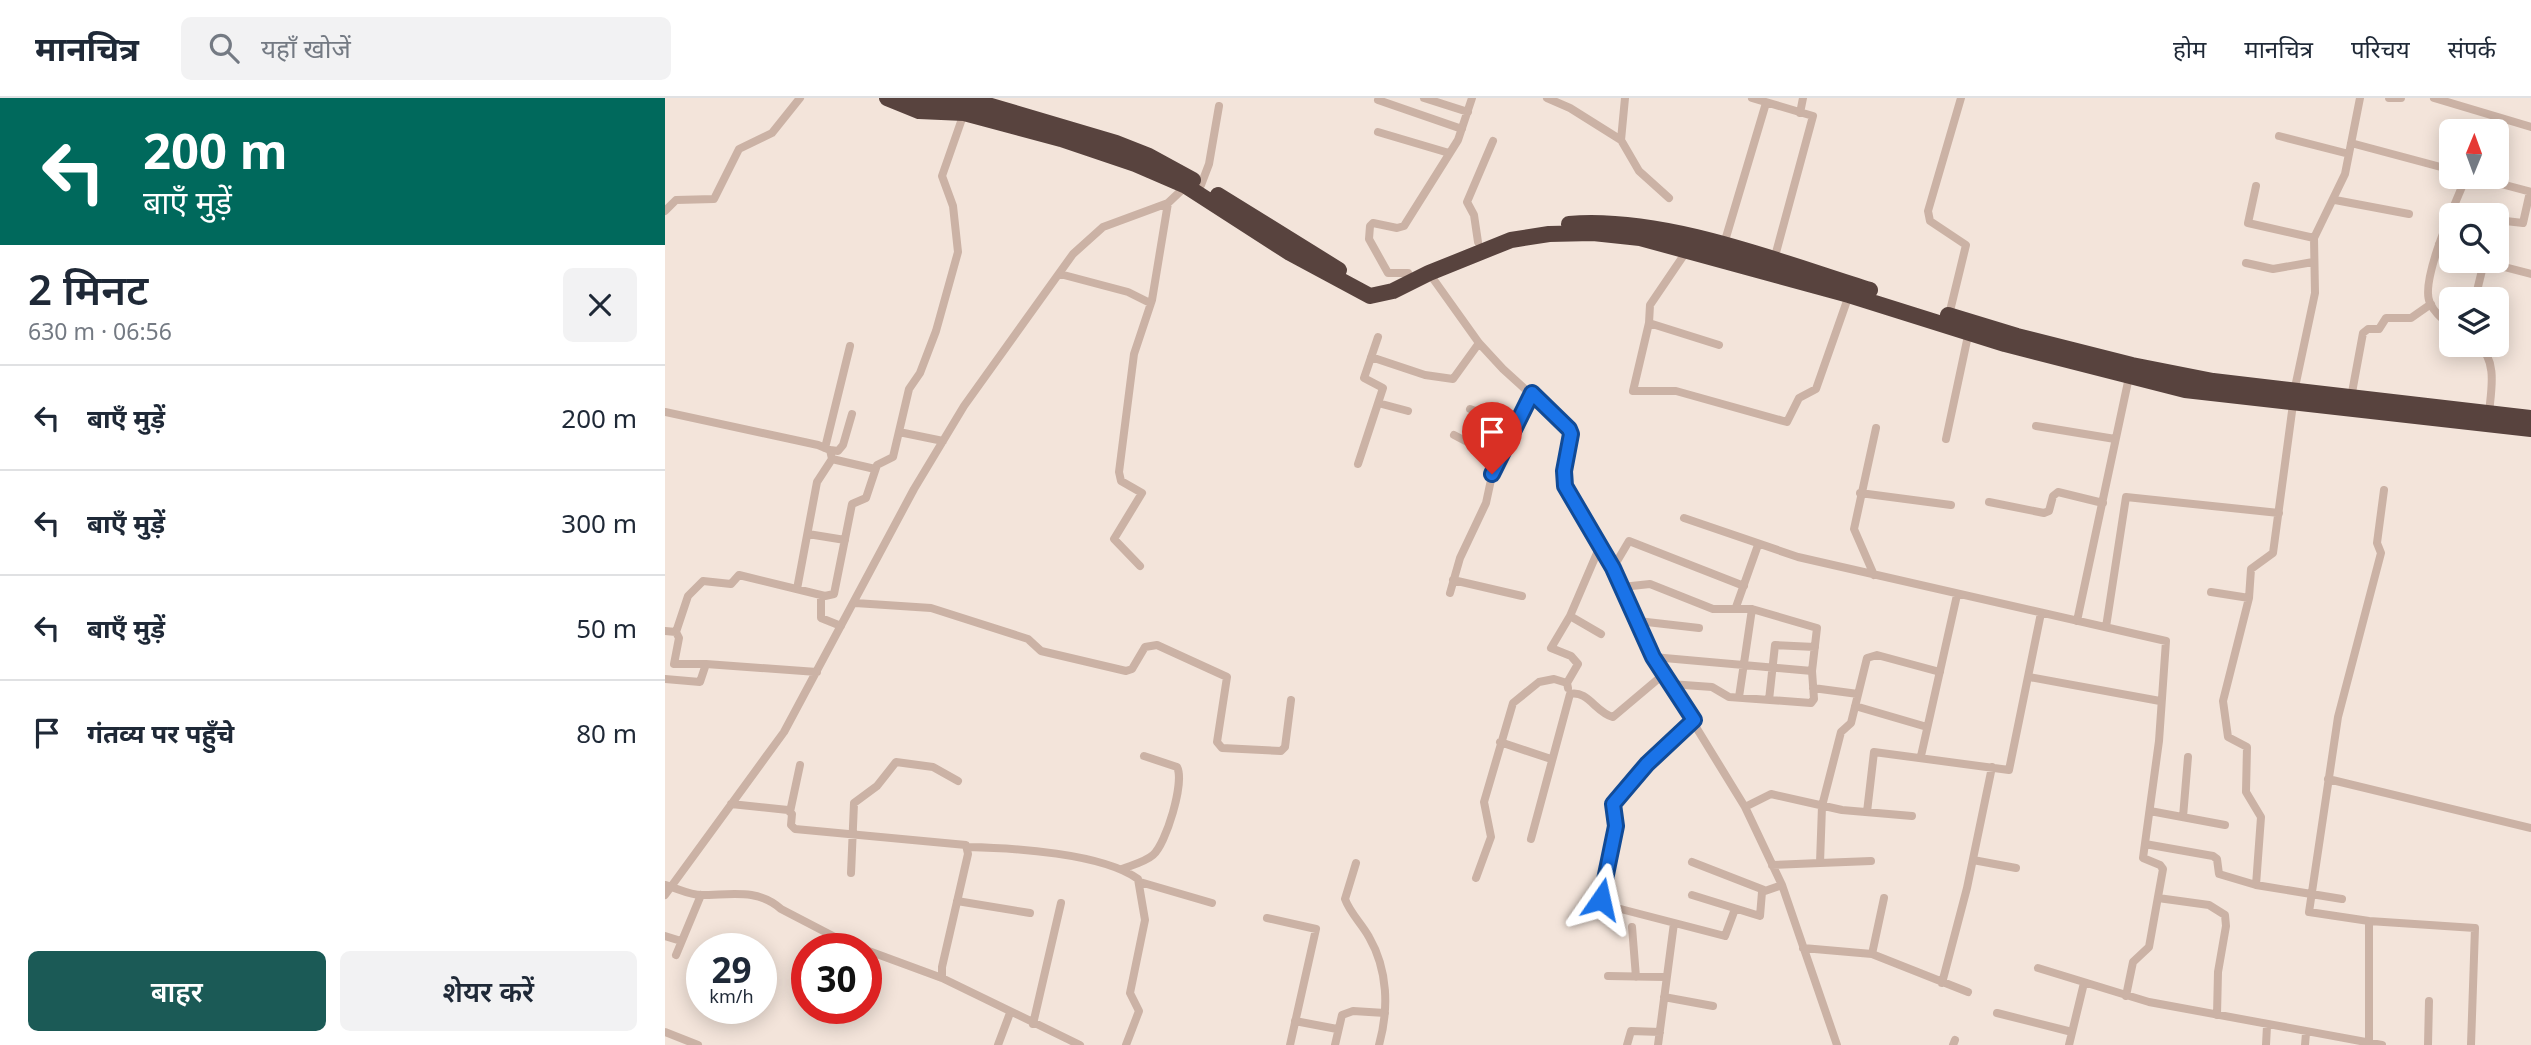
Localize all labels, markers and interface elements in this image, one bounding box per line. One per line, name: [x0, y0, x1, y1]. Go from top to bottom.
search box: [181, 17, 671, 80]
text: मानचित्र: [35, 26, 139, 71]
icon: search: [205, 29, 243, 67]
text: यहाँ खोजें: [261, 30, 351, 66]
text: होम: [2173, 32, 2206, 65]
text: मानचित्र: [2244, 32, 2313, 65]
text: परिचय: [2351, 32, 2410, 65]
text: संपर्क: [2448, 32, 2496, 65]
text: 200 m: [143, 117, 288, 183]
north arrow: [2439, 119, 2509, 189]
map controls: [2439, 119, 2509, 357]
icon: left: [28, 126, 119, 217]
text: बाएँ मुड़ें: [143, 180, 232, 223]
button: search: [2439, 203, 2509, 273]
text: 2 मिनट: [28, 260, 148, 317]
button: close: [563, 268, 637, 342]
button: layers: [2439, 287, 2509, 357]
text: 630 m · 06:56: [28, 315, 172, 347]
icon: left: [28, 399, 66, 437]
text: बाएँ मुड़ें: [87, 400, 165, 436]
text: 200 m: [561, 400, 637, 436]
pin: [1462, 402, 1522, 474]
icon: arrive: [1473, 413, 1511, 451]
icon: left: [28, 504, 66, 542]
text: बाएँ मुड़ें: [87, 505, 165, 541]
text: 300 m: [561, 505, 637, 541]
icon: left: [28, 609, 66, 647]
text: बाएँ मुड़ें: [87, 610, 165, 646]
text: 50 m: [576, 610, 637, 646]
icon: arrive: [28, 714, 66, 752]
text: गंतव्य पर पहुँचे: [87, 715, 234, 751]
text: 80 m: [576, 715, 637, 751]
position arrow: [1564, 862, 1638, 936]
speed limit sign: 30: [791, 933, 882, 1024]
text: 29: [711, 946, 752, 993]
button: बाहर: [28, 951, 326, 1031]
button: शेयर करें: [340, 951, 637, 1031]
text: km/h: [709, 984, 754, 1008]

